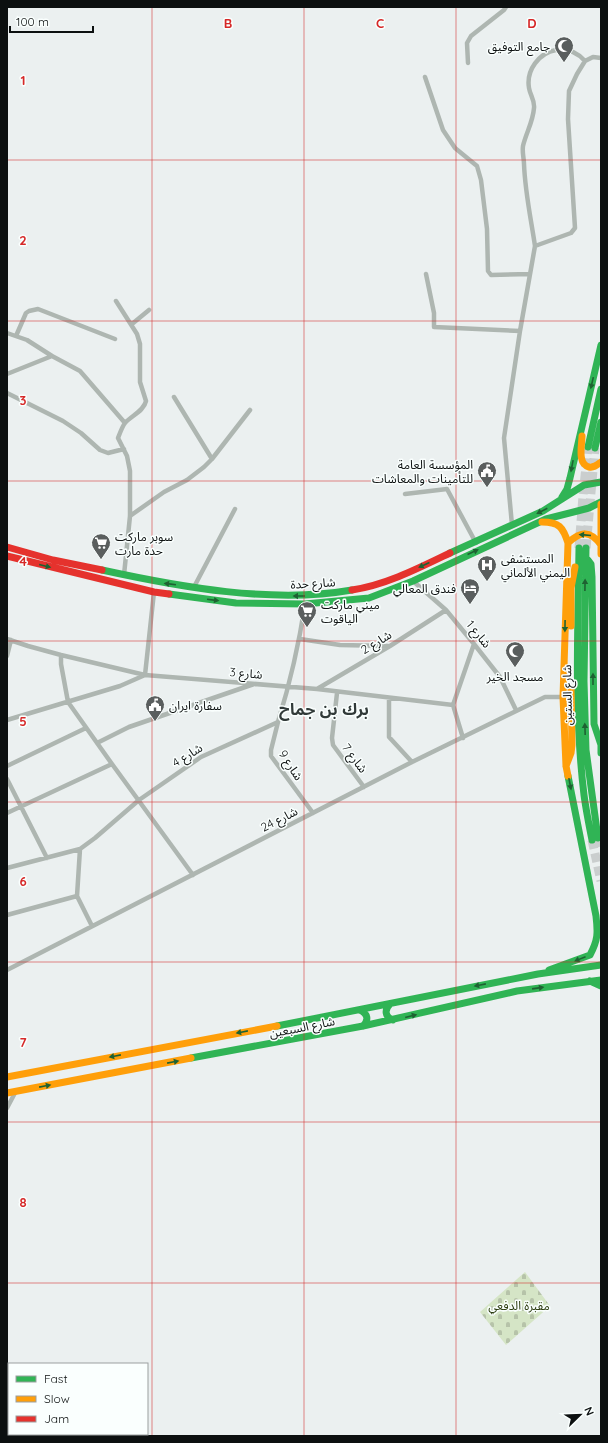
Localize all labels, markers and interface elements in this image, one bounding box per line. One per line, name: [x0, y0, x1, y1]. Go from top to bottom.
scale bar: [10, 8, 93, 34]
text: 100 m: [16, 14, 49, 29]
text: B: [224, 15, 232, 31]
text: C: [376, 15, 384, 31]
text: D: [527, 15, 537, 31]
mosque icon: جامع التوفيق: [553, 35, 575, 63]
place label: جامع التوفيق: [488, 39, 550, 56]
text: 1: [20, 72, 26, 88]
text: 2: [19, 232, 27, 248]
one-way arrow: [589, 376, 595, 389]
text: 3: [20, 392, 27, 408]
place label: المؤسسة العامة للتأمينات والمعاشات: [372, 457, 473, 486]
public building icon: المؤسسة العامة للتأمينات والمعاشات: [476, 460, 498, 488]
one-way arrow: [569, 460, 575, 472]
one-way arrow: [536, 508, 548, 514]
place label: سوبر ماركت حدة مارت: [115, 529, 173, 558]
one-way arrow: [579, 531, 592, 538]
supermarket icon: سوبر ماركت حدة مارت: [90, 532, 112, 560]
one-way arrow: [467, 549, 479, 555]
place label: المستشفى اليمني الألماني: [501, 551, 570, 582]
text: 4: [19, 553, 27, 569]
hospital icon: المستشفى اليمني الألماني: [476, 554, 498, 582]
one-way arrow: [418, 562, 430, 568]
one-way arrow: [39, 563, 51, 569]
street label: شارع حدة: [290, 574, 336, 594]
hotel icon: فندق المعالي: [459, 577, 481, 605]
one-way arrow: [582, 578, 588, 591]
one-way arrow: [164, 581, 176, 587]
place label: فندق المعالي: [393, 581, 456, 598]
one-way arrow: [292, 593, 305, 599]
one-way arrow: [207, 597, 219, 603]
place label: ميني ماركت الياقوت: [321, 597, 380, 626]
supermarket icon: ميني ماركت الياقوت: [296, 600, 318, 628]
street label: شارع 1: [462, 617, 495, 652]
one-way arrow: [561, 620, 568, 632]
street label: شارع 2: [358, 627, 395, 659]
mosque icon: مسجد الخير: [504, 640, 526, 668]
street label: شارع 3: [229, 664, 263, 684]
street label: شارع الستين: [559, 665, 577, 725]
place label: مسجد الخير: [486, 669, 543, 684]
one-way arrow: [589, 673, 596, 685]
public building icon: سفارة ايران: [144, 694, 166, 722]
place label: سفارة ايران: [169, 698, 222, 713]
district label: برك بن جماح: [279, 699, 369, 721]
text: 5: [19, 713, 27, 729]
one-way arrow: [582, 723, 589, 735]
street label: شارع 4: [169, 740, 206, 772]
street label: شارع 7: [338, 740, 371, 777]
street label: شارع 9: [274, 747, 306, 784]
one-way arrow: [567, 778, 573, 790]
street label: شارع 24: [258, 803, 301, 836]
text: 6: [19, 873, 27, 889]
one-way arrow: [573, 956, 585, 962]
one-way arrow: [474, 983, 486, 989]
one-way arrow: [532, 985, 544, 991]
one-way arrow: [404, 1012, 417, 1018]
street label: شارع السبعين: [268, 1013, 336, 1043]
one-way arrow: [236, 1029, 249, 1035]
text: 7: [19, 1034, 27, 1050]
one-way arrow: [109, 1054, 121, 1060]
one-way arrow: [167, 1059, 179, 1065]
one-way arrow: [39, 1083, 51, 1089]
text: 8: [19, 1194, 27, 1210]
park label: مقبرة الدفعي: [488, 1298, 550, 1315]
legend: [8, 1363, 148, 1435]
text: Fast: [44, 1371, 68, 1386]
text: Slow: [44, 1391, 70, 1406]
north arrow: [560, 1395, 600, 1435]
text: N: [581, 1405, 597, 1418]
text: Jam: [44, 1411, 69, 1426]

